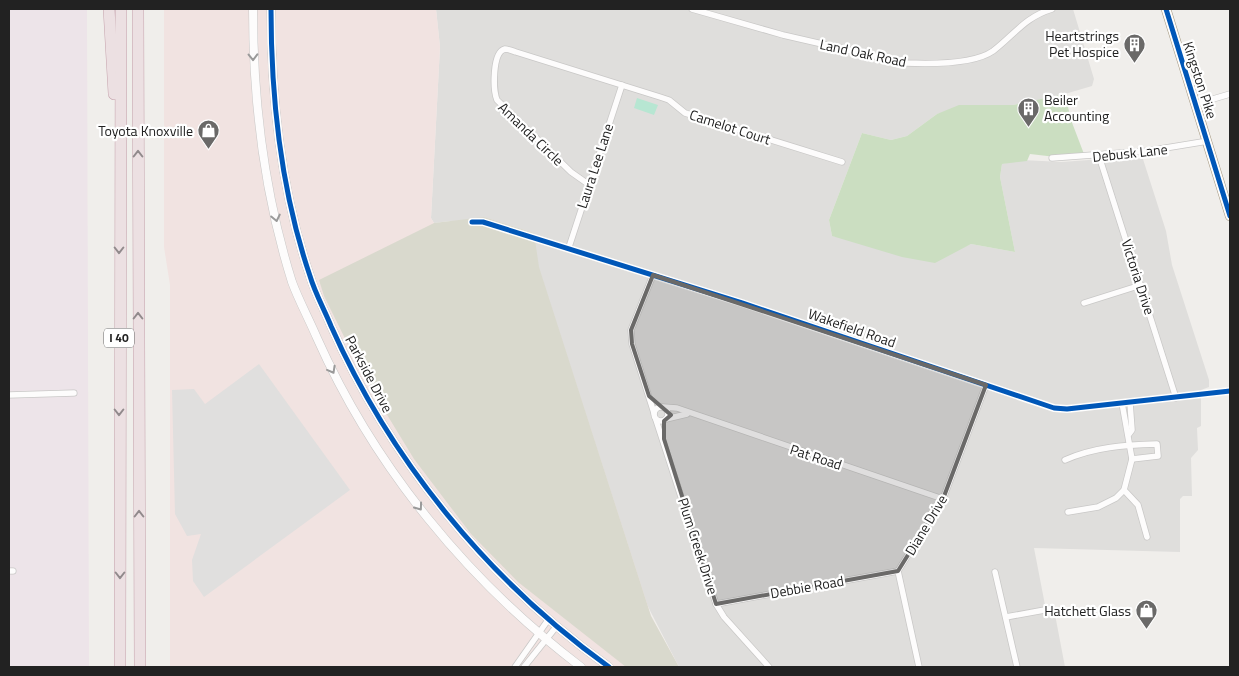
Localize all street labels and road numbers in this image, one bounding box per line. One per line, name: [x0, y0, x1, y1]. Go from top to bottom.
street label: Land Oak Road: [818, 33, 908, 72]
street label: Kingston Pike: [1178, 38, 1223, 121]
street label: Amanda Circle: [494, 97, 569, 170]
street label: Camelot Court: [687, 104, 773, 150]
street label: Laura Lee Lane: [571, 121, 618, 211]
street label: Debusk Lane: [1091, 138, 1169, 167]
street label: Victoria Drive: [1116, 236, 1161, 317]
street label: Wakefield Road: [805, 303, 899, 352]
road number: I 40: [104, 328, 134, 348]
street label: Parkside Drive: [340, 332, 399, 416]
street label: Pat Road: [787, 438, 845, 475]
street label: Diane Drive: [899, 490, 952, 559]
street label: Plum Creek Drive: [673, 495, 724, 597]
street label: Debbie Road: [768, 570, 845, 603]

